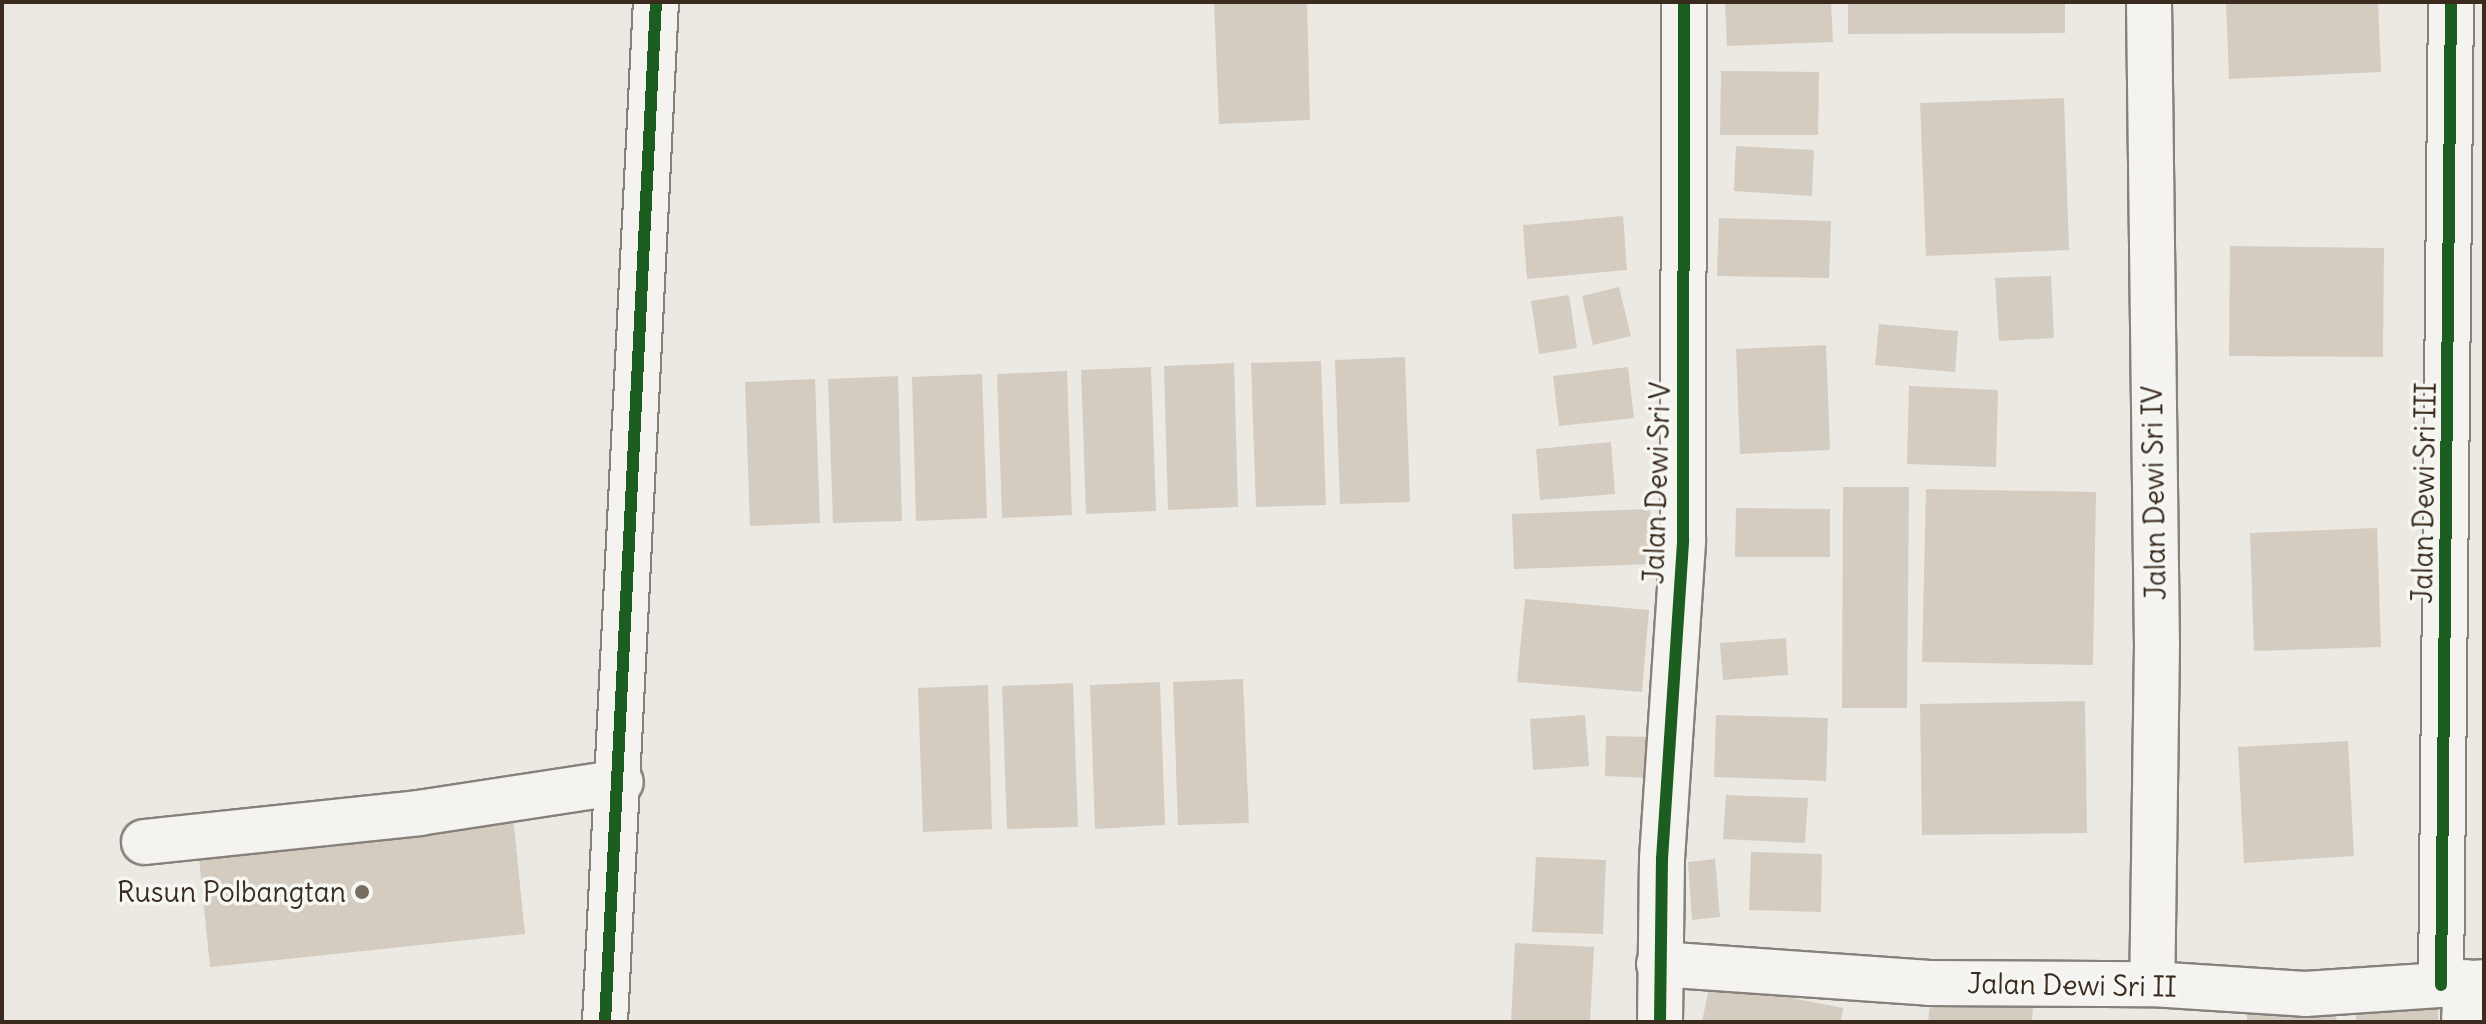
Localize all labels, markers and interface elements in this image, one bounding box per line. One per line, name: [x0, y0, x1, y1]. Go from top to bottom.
street label: Jalan Dewi Sri V: [1637, 381, 1677, 585]
street label: Jalan Dewi Sri III: [2405, 382, 2443, 604]
street label: Jalan Dewi Sri IV: [2135, 385, 2173, 601]
place label: Rusun Polbangtan: [117, 875, 346, 909]
marker: Rusun Polbangtan: [353, 883, 371, 901]
street label: Jalan Dewi Sri II: [1967, 966, 2177, 1004]

